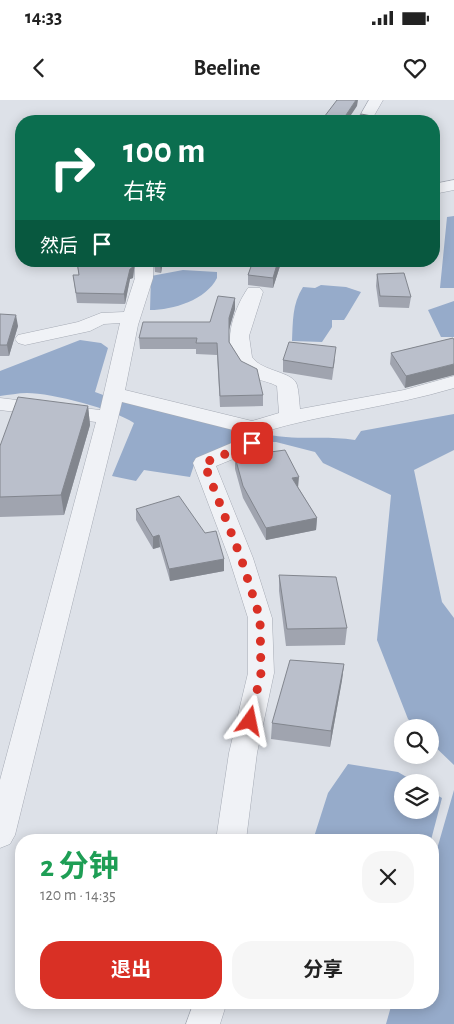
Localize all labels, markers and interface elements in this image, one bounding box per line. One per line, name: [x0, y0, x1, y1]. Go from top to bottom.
text: 14:33: [25, 8, 62, 27]
icon: back: [25, 54, 53, 82]
icon: heart: [401, 54, 429, 82]
text: Beeline: [194, 57, 260, 79]
text: 100 m: [123, 134, 206, 169]
icon: right: [40, 135, 105, 200]
text: 右转: [123, 181, 167, 203]
icon: arrive: [88, 230, 116, 258]
text: 然后: [40, 237, 78, 256]
pin: [231, 422, 273, 464]
icon: arrive: [238, 429, 266, 457]
position arrow: [223, 694, 275, 746]
map controls: [394, 719, 439, 819]
button: search: [394, 719, 439, 764]
button: layers: [394, 774, 439, 819]
button: close: [362, 851, 414, 903]
text: 2 分钟: [40, 852, 119, 882]
text: 120 m · 14:35: [40, 887, 116, 903]
button: 退出: [40, 941, 222, 999]
button: 分享: [232, 941, 414, 999]

